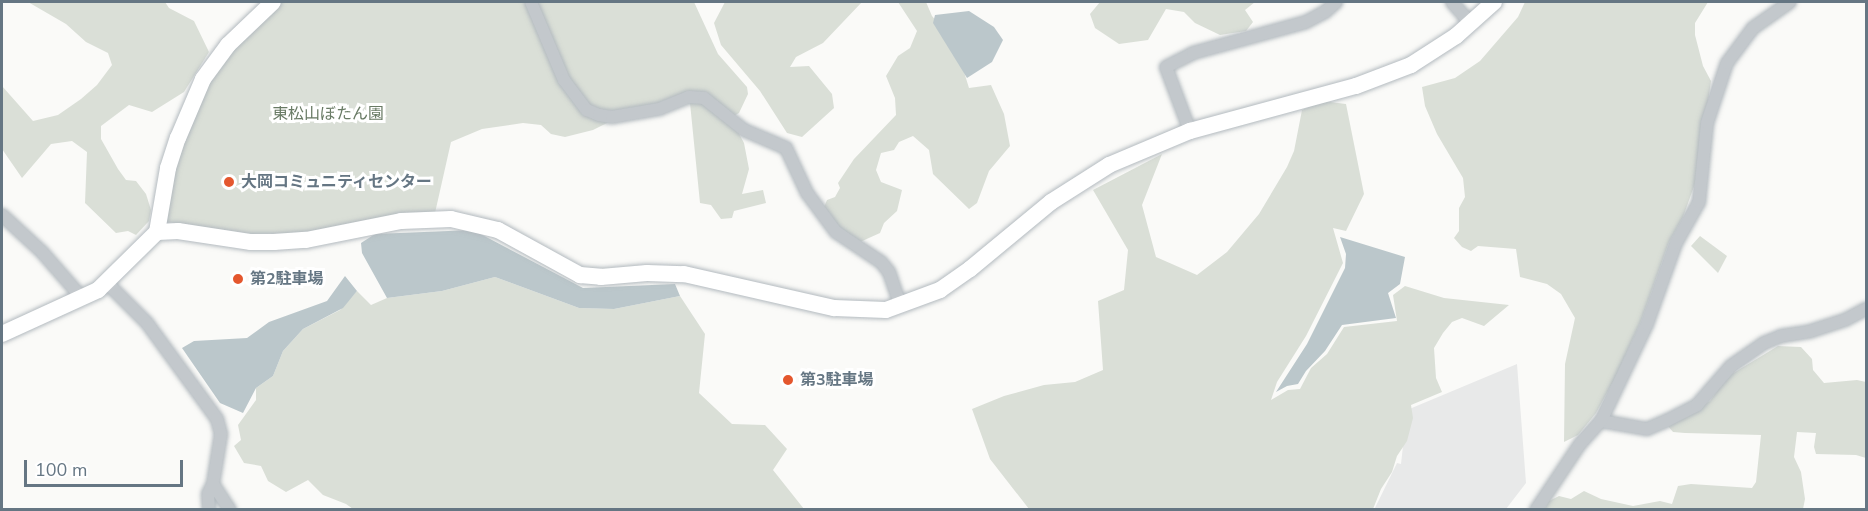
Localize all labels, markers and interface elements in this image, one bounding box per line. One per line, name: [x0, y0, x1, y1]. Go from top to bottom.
park label: 東松山ぼたん園: [272, 104, 384, 124]
place label: 大岡コミュニティセンター: [241, 172, 433, 192]
marker: 大岡コミュニティセンター: [222, 175, 236, 189]
place label: 第2駐車場: [250, 269, 324, 289]
marker: 第2駐車場: [231, 272, 245, 286]
place label: 第3駐車場: [800, 370, 874, 390]
marker: 第3駐車場: [781, 373, 795, 387]
scale bar: [27, 448, 186, 486]
text: 100 m: [35, 458, 87, 482]

